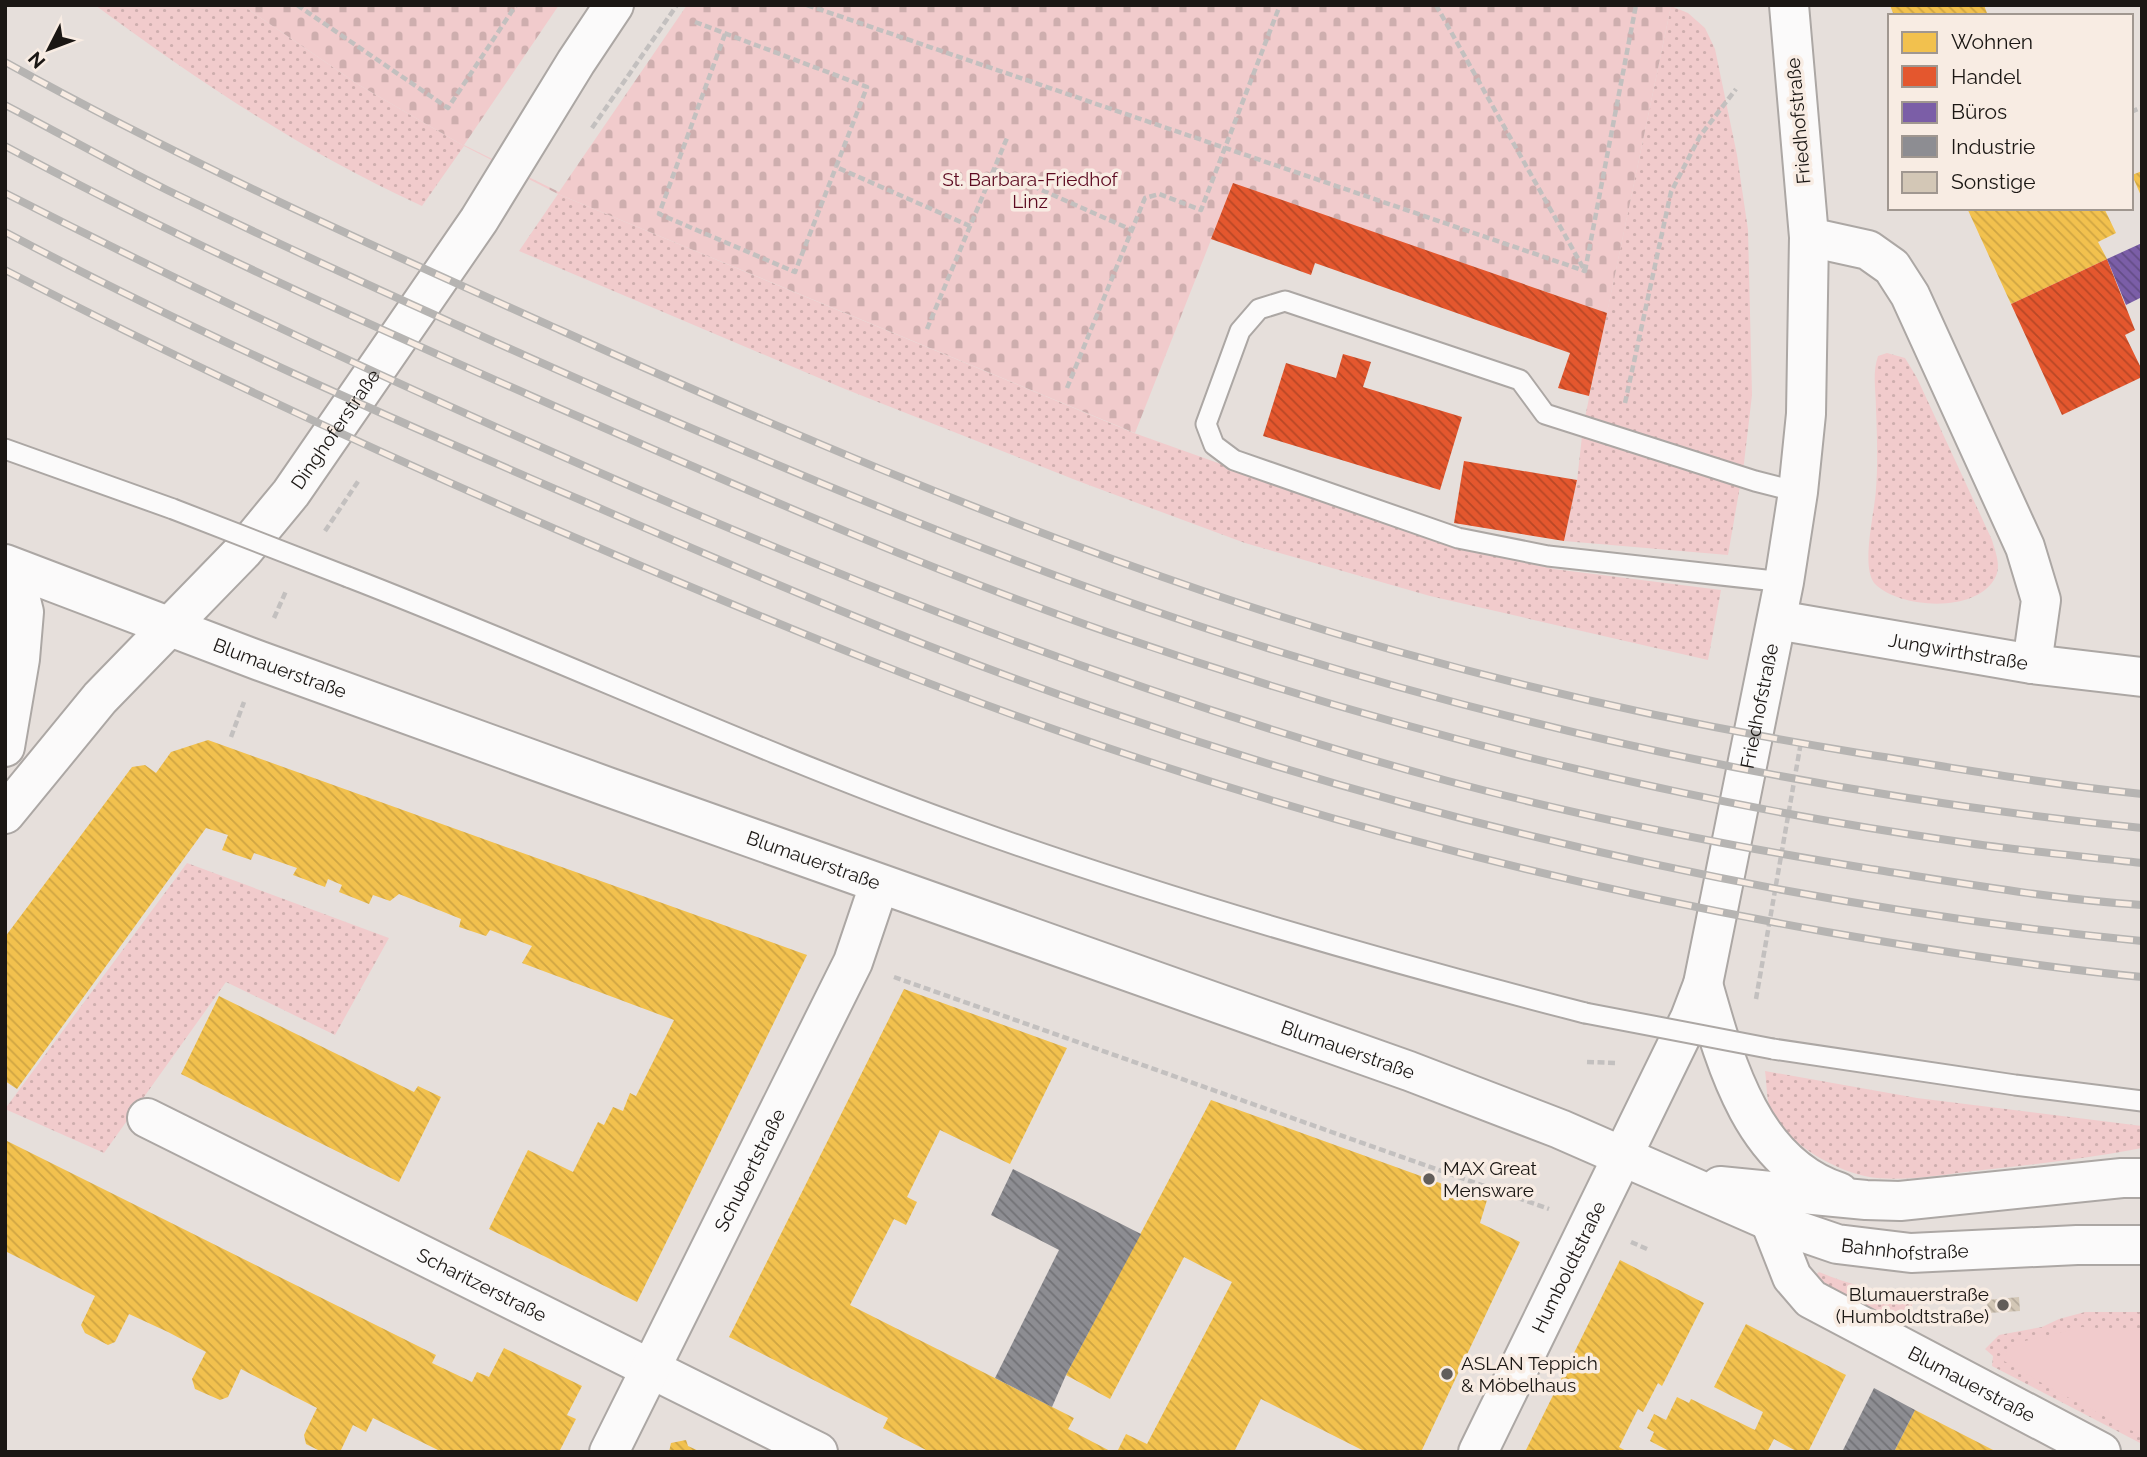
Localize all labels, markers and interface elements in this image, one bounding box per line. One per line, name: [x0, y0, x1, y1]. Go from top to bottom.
north arrow: [14, 14, 84, 84]
legend: [1888, 14, 2133, 210]
text: Wohnen: [1951, 29, 2033, 54]
text: N: [23, 48, 49, 73]
street label: Friedhofstraße: [1782, 57, 1814, 185]
text: Handel: [1951, 64, 2021, 89]
text: Büros: [1951, 99, 2007, 124]
text: Industrie: [1951, 134, 2035, 159]
park label: St. Barbara-Friedhof Linz: [942, 168, 1119, 212]
text: Sonstige: [1951, 169, 2036, 194]
street label: Dinghoferstraße: [286, 365, 384, 493]
street label: Jungwirthstraße: [1887, 628, 2030, 674]
street label: Blumauerstraße: [210, 633, 350, 702]
street label: Friedhofstraße: [1736, 642, 1782, 770]
street label: Blumauerstraße: [744, 826, 883, 894]
street label: Blumauerstraße: [1278, 1016, 1418, 1083]
street label: Schubertstraße: [710, 1105, 789, 1235]
place label: MAX Great Mensware: [1443, 1157, 1538, 1201]
marker: MAX Great Mensware: [1421, 1171, 1437, 1187]
street label: Humboldtstraße: [1527, 1198, 1610, 1336]
street label: Bahnhofstraße: [1840, 1234, 1969, 1264]
street label: Scharitzerstraße: [413, 1243, 550, 1326]
place label: Blumauerstraße (Humboldtstraße): [1836, 1283, 1989, 1327]
marker: Blumauerstraße (Humboldtstraße): [1995, 1297, 2011, 1313]
street label: Blumauerstraße: [1905, 1341, 2039, 1426]
place label: ASLAN Teppich & Möbelhaus: [1461, 1352, 1598, 1396]
marker: ASLAN Teppich & Möbelhaus: [1439, 1366, 1455, 1382]

